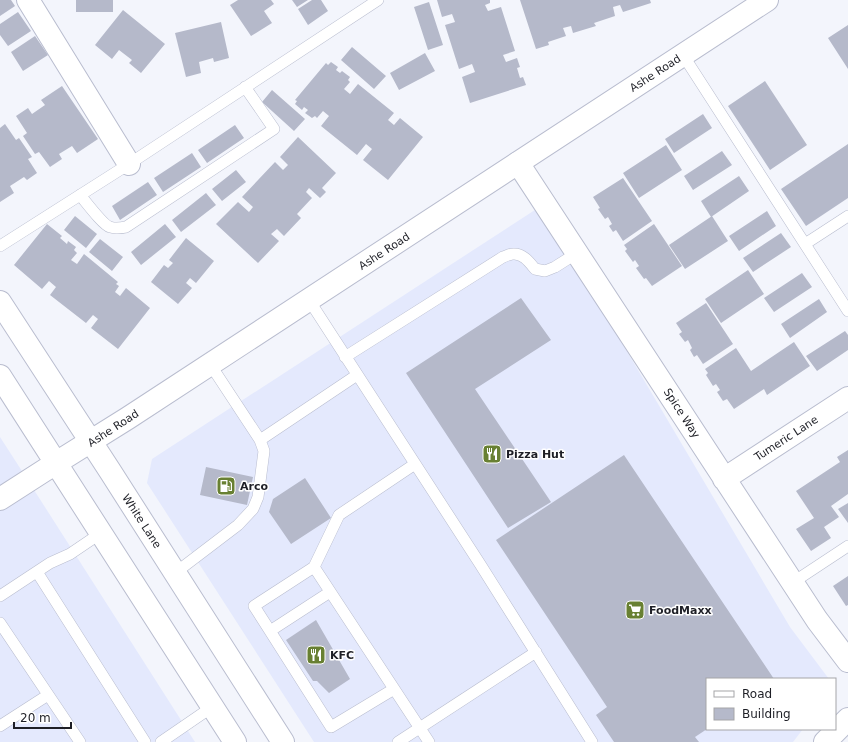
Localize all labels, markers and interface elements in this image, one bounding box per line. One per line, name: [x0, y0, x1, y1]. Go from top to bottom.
street label: Ashe Road: [627, 52, 683, 95]
street label: Ashe Road: [356, 230, 412, 273]
street label: Spice Way: [661, 386, 703, 441]
street label: Ashe Road: [85, 407, 141, 450]
street label: Tumeric Lane: [751, 413, 821, 464]
restaurant icon: Pizza Hut: [481, 443, 503, 465]
place label: Pizza Hut: [506, 448, 564, 461]
fuel station icon: Arco: [215, 475, 237, 497]
place label: Arco: [240, 480, 268, 493]
street label: White Lane: [119, 492, 164, 551]
supermarket icon: FoodMaxx: [624, 599, 646, 621]
place label: FoodMaxx: [649, 604, 712, 617]
restaurant icon: KFC: [305, 644, 327, 666]
place label: KFC: [330, 649, 354, 662]
legend: [706, 678, 836, 730]
text: Road: [742, 687, 772, 701]
scale bar: [14, 704, 71, 730]
text: Building: [742, 707, 791, 721]
text: 20 m: [20, 711, 51, 725]

